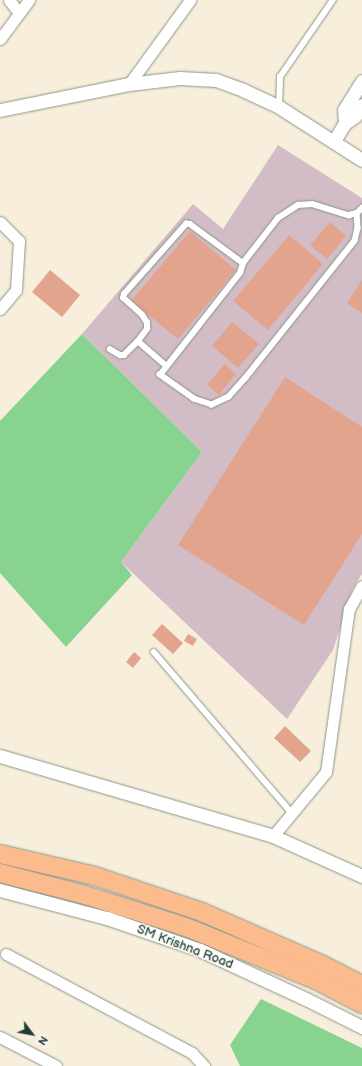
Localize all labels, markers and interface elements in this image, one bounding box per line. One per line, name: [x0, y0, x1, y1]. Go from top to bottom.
street label: SM Krishna Road: [135, 921, 235, 973]
north arrow: [12, 1014, 52, 1054]
text: N: [35, 1034, 50, 1048]

